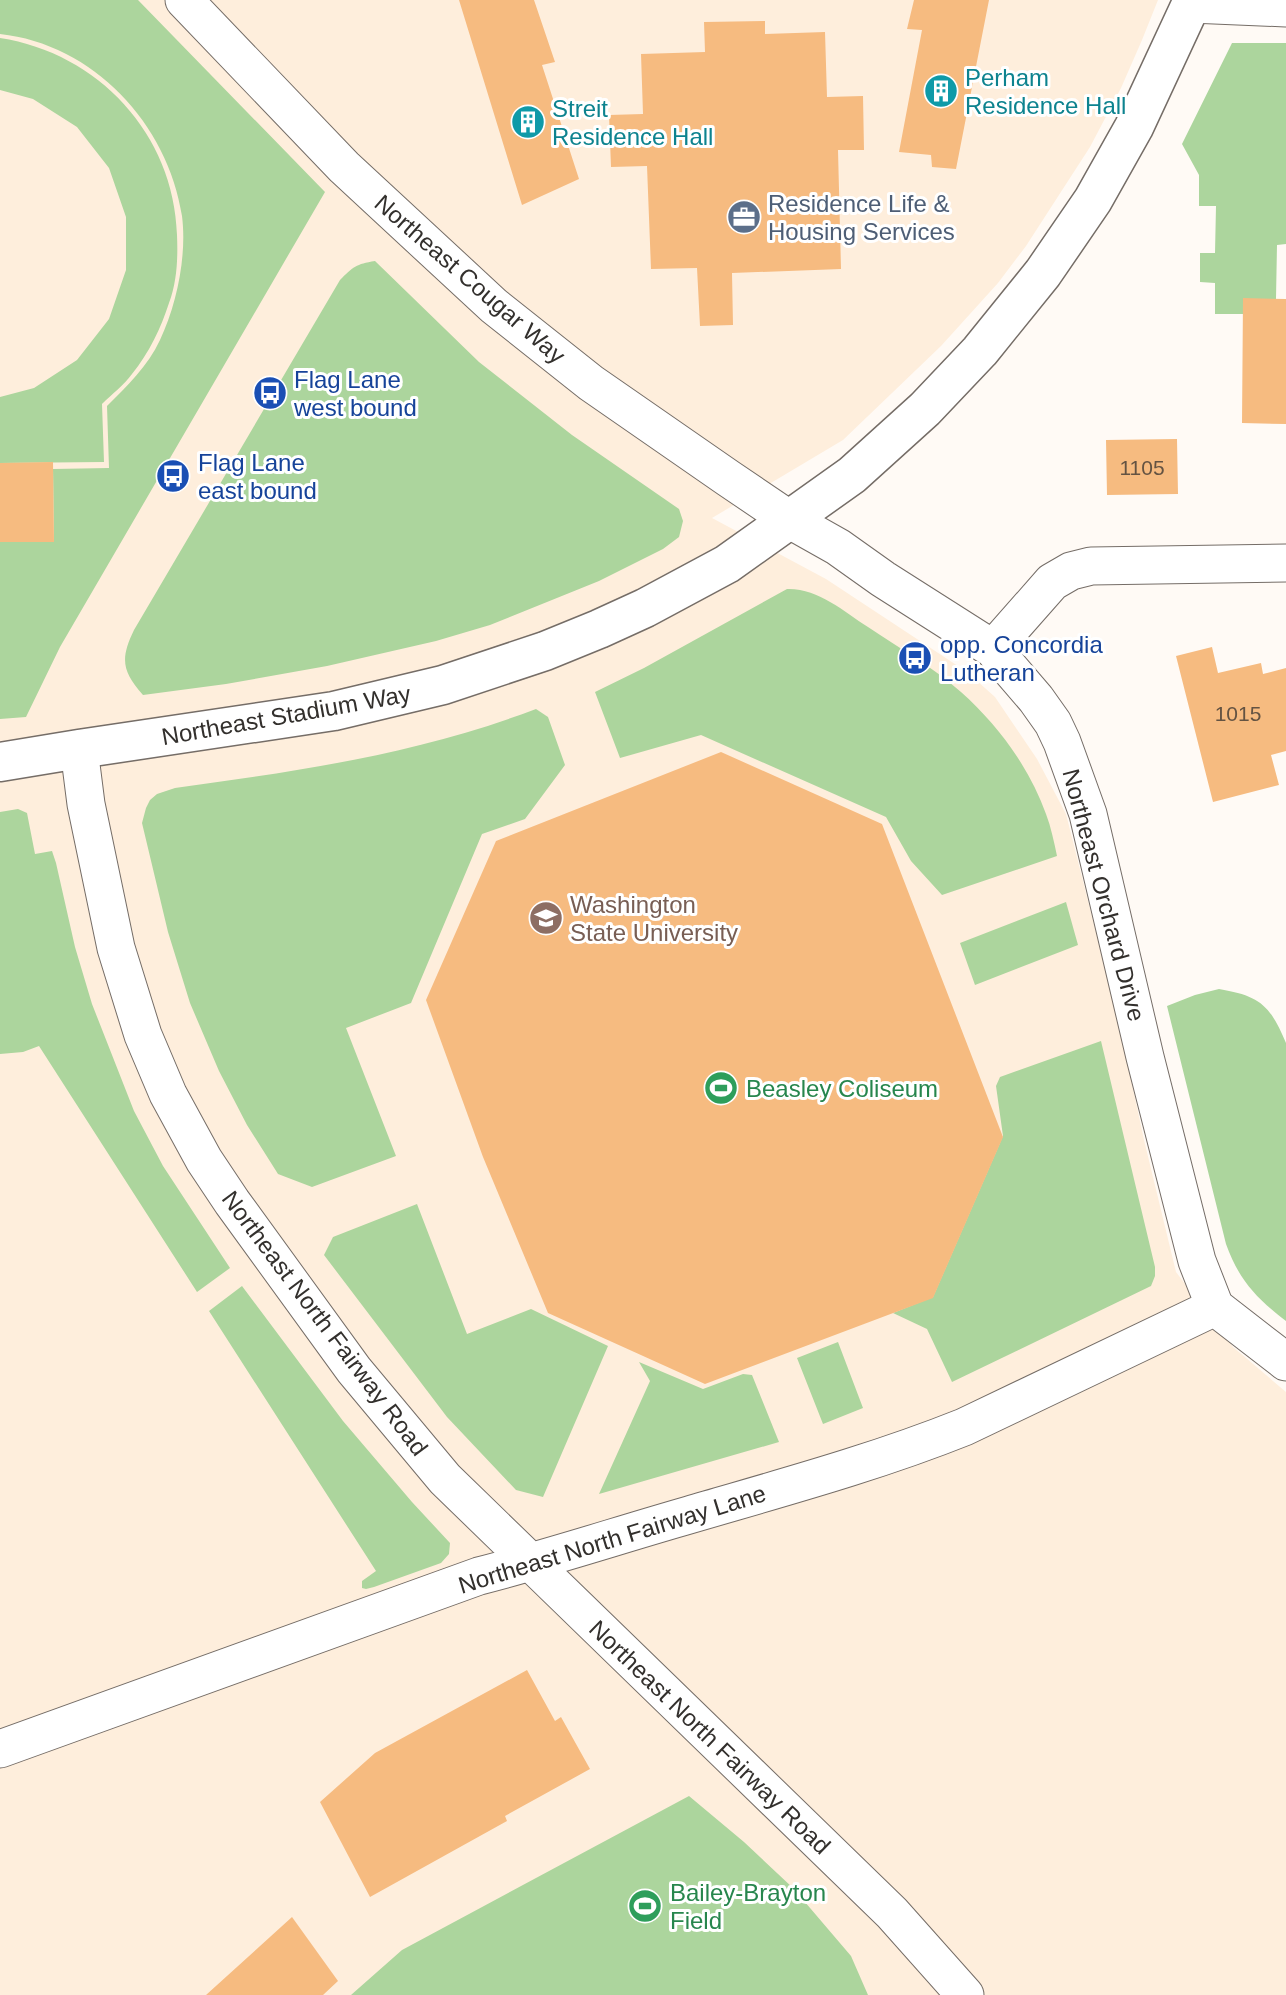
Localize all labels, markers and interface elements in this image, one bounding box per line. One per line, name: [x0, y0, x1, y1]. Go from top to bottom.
place label: Perham Residence Hall: [965, 64, 1126, 119]
building icon: Perham Residence Hall: [922, 72, 960, 110]
place label: Streit Residence Hall: [552, 95, 713, 150]
building icon: Streit Residence Hall: [509, 103, 547, 141]
street label: Northeast Cougar Way: [369, 189, 571, 369]
place label: Residence Life & Housing Services: [768, 190, 955, 245]
office icon: Residence Life & Housing Services: [725, 198, 763, 236]
place label: Flag Lane west bound: [293, 366, 417, 421]
bus stop icon: Flag Lane west bound: [251, 374, 289, 412]
place label: Flag Lane east bound: [198, 449, 317, 504]
house number: 1105: [1119, 456, 1165, 479]
bus stop icon: Flag Lane east bound: [154, 457, 192, 495]
place label: opp. Concordia Lutheran: [940, 631, 1103, 686]
bus stop icon: opp. Concordia Lutheran: [896, 639, 934, 677]
street label: Northeast Stadium Way: [159, 680, 413, 750]
house number: 1015: [1215, 702, 1261, 725]
street label: Northeast Orchard Drive: [1057, 766, 1151, 1024]
place label: Washington State University: [570, 891, 738, 946]
school or university icon: Washington State University: [527, 899, 565, 937]
sports icon: Beasley Coliseum: [702, 1069, 740, 1107]
place label: Beasley Coliseum: [746, 1075, 938, 1102]
street label: Northeast North Fairway Road: [217, 1185, 433, 1461]
street label: Northeast North Fairway Lane: [455, 1479, 769, 1599]
street label: Northeast North Fairway Road: [584, 1615, 836, 1859]
place label: Bailey-Brayton Field: [670, 1879, 826, 1934]
sports icon: Bailey-Brayton Field: [626, 1887, 664, 1925]

